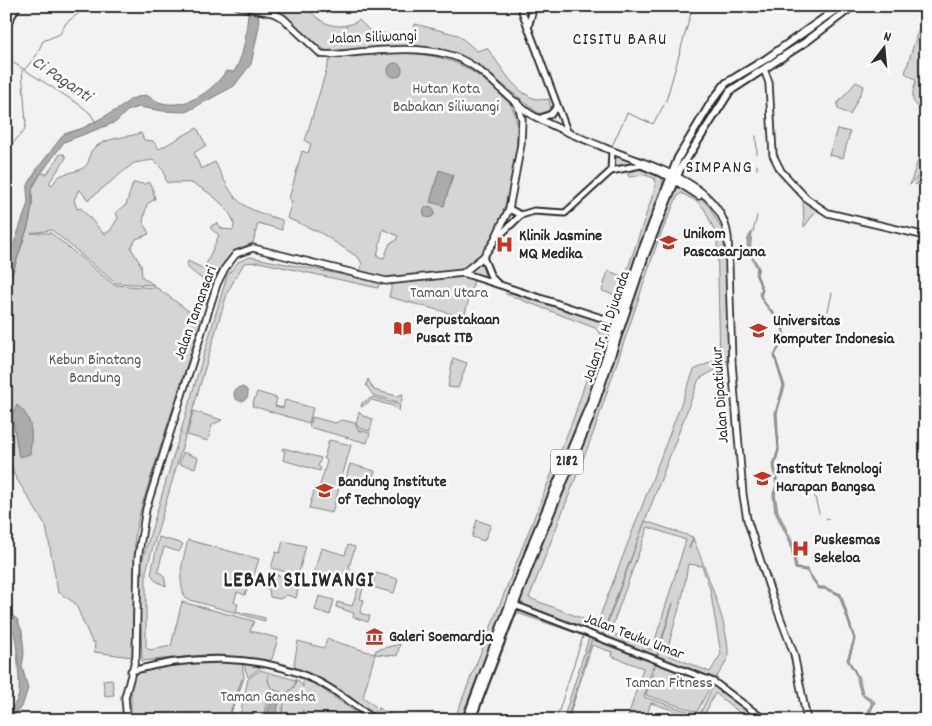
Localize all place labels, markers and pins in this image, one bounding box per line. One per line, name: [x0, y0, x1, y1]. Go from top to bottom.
place label: Unikom Pascasarjana: [683, 223, 767, 264]
place label: Klinik Jasmine MQ Medika: [519, 225, 602, 266]
school or university icon: Unikom Pascasarjana: [659, 233, 679, 253]
hospital icon: Klinik Jasmine MQ Medika: [495, 235, 515, 255]
place label: Perpustakaan Pusat ITB: [416, 309, 500, 350]
place label: Universitas Komputer Indonesia: [773, 310, 895, 351]
library icon: Perpustakaan Pusat ITB: [392, 319, 412, 339]
school or university icon: Universitas Komputer Indonesia: [749, 320, 769, 340]
place label: Institut Teknologi Harapan Bangsa: [776, 458, 882, 499]
school or university icon: Institut Teknologi Harapan Bangsa: [752, 468, 772, 488]
place label: Bandung Institute of Technology: [338, 471, 447, 512]
school or university icon: Bandung Institute of Technology: [314, 481, 334, 501]
place label: Puskesmas Sekeloa: [814, 529, 881, 570]
hospital icon: Puskesmas Sekeloa: [790, 539, 810, 559]
place label: Galeri Soemardja: [389, 626, 494, 649]
museum icon: Galeri Soemardja: [365, 627, 385, 647]

